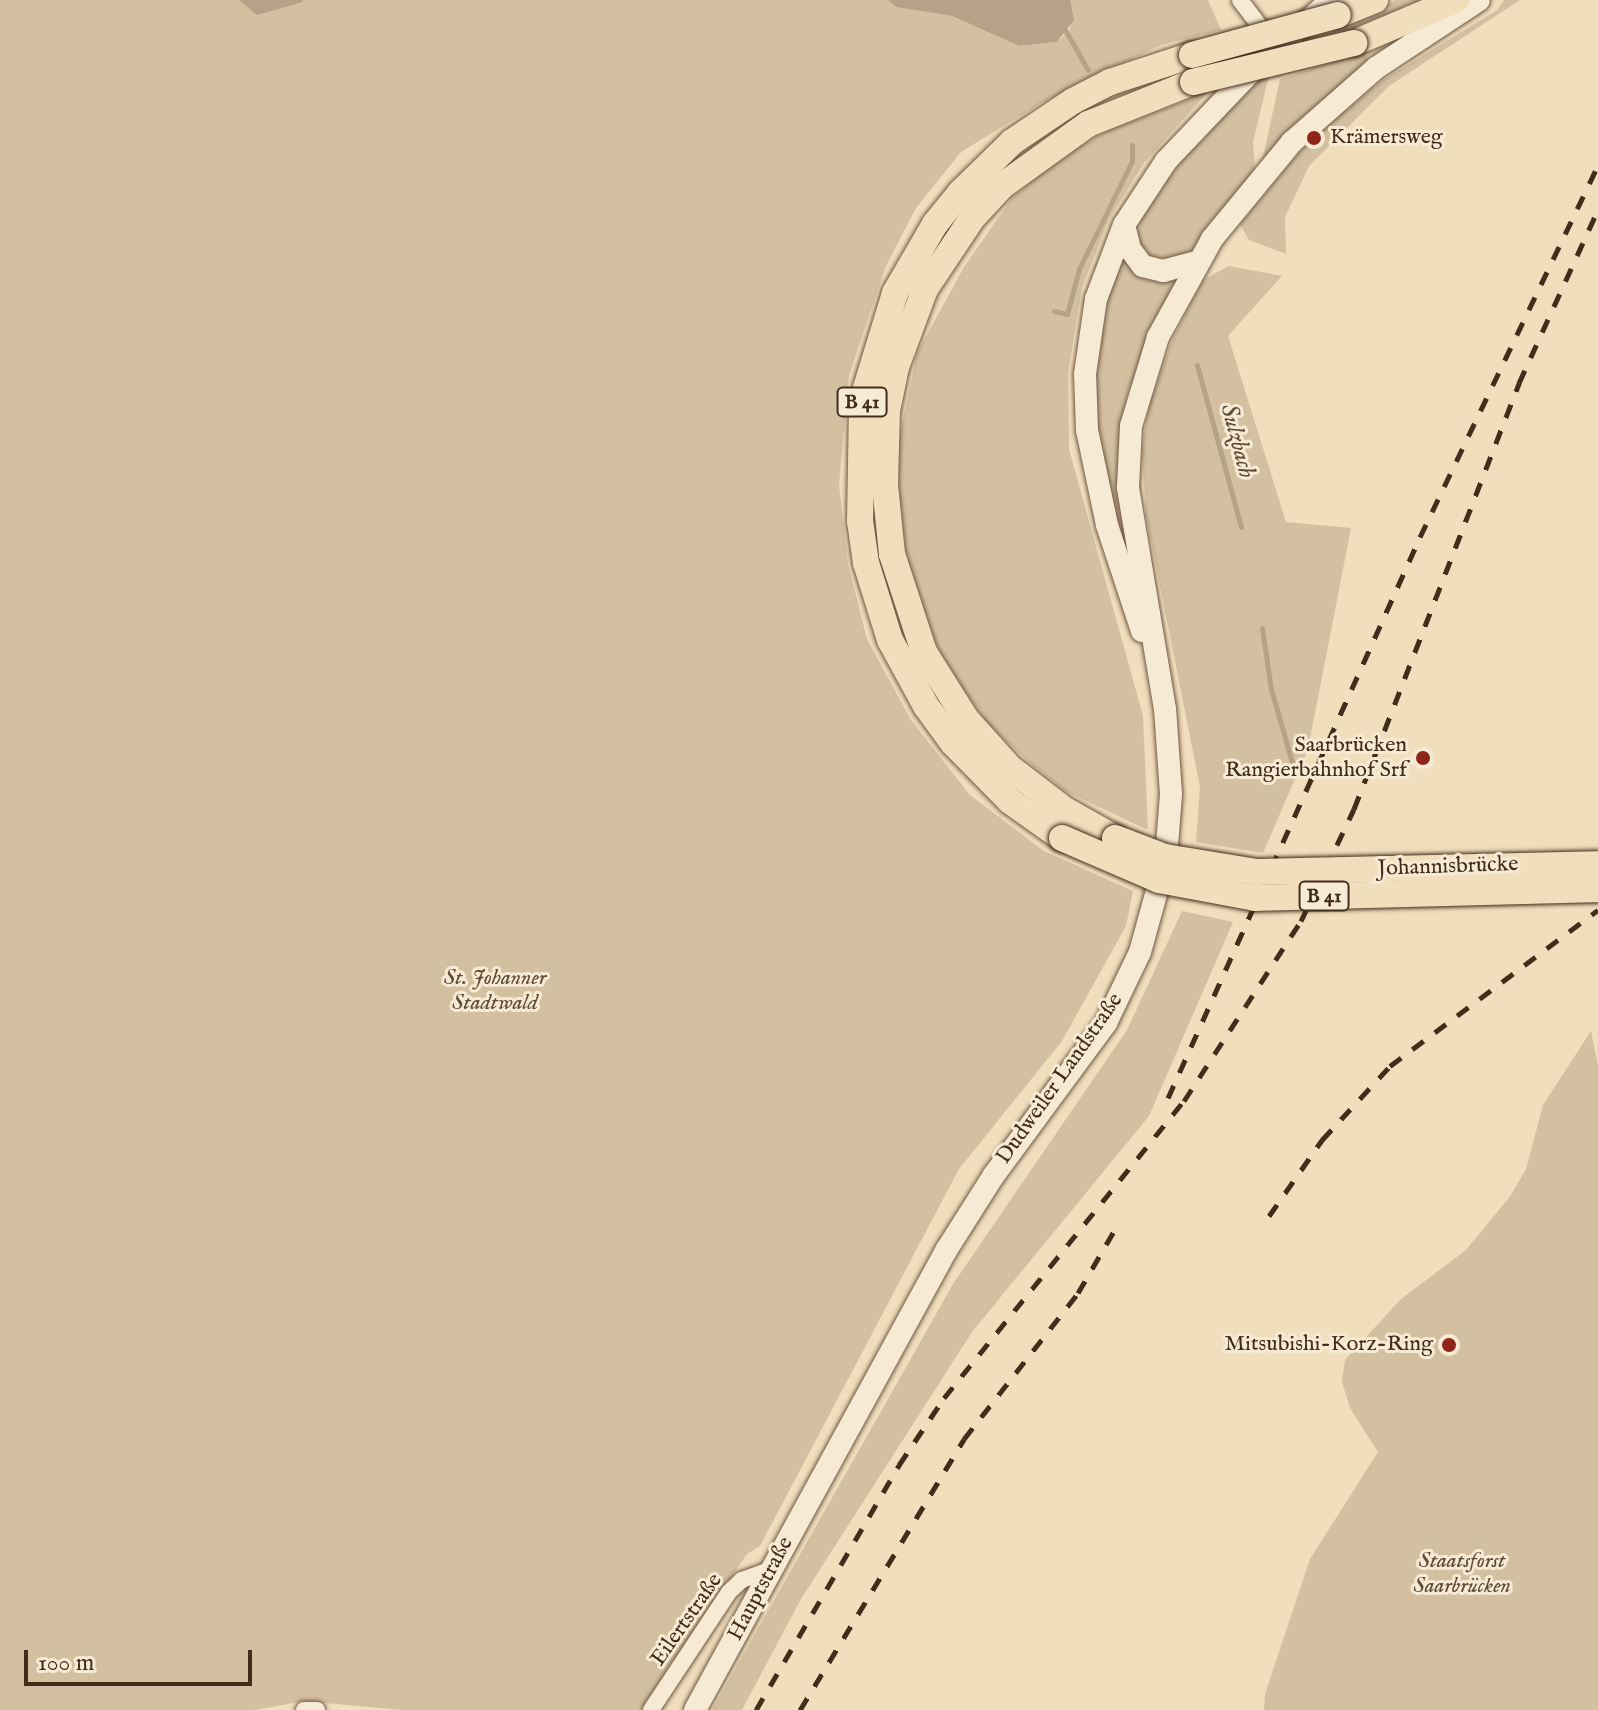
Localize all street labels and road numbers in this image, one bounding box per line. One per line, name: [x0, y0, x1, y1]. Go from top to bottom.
road number: B 41: [836, 386, 888, 418]
street label: Johannisbrücke: [1377, 851, 1519, 883]
road number: B 41: [1298, 880, 1350, 912]
street label: Dudweiler Landstraße: [991, 988, 1129, 1170]
street label: Hauptstraße: [723, 1533, 799, 1645]
street label: Eilertstraße: [645, 1569, 729, 1671]

